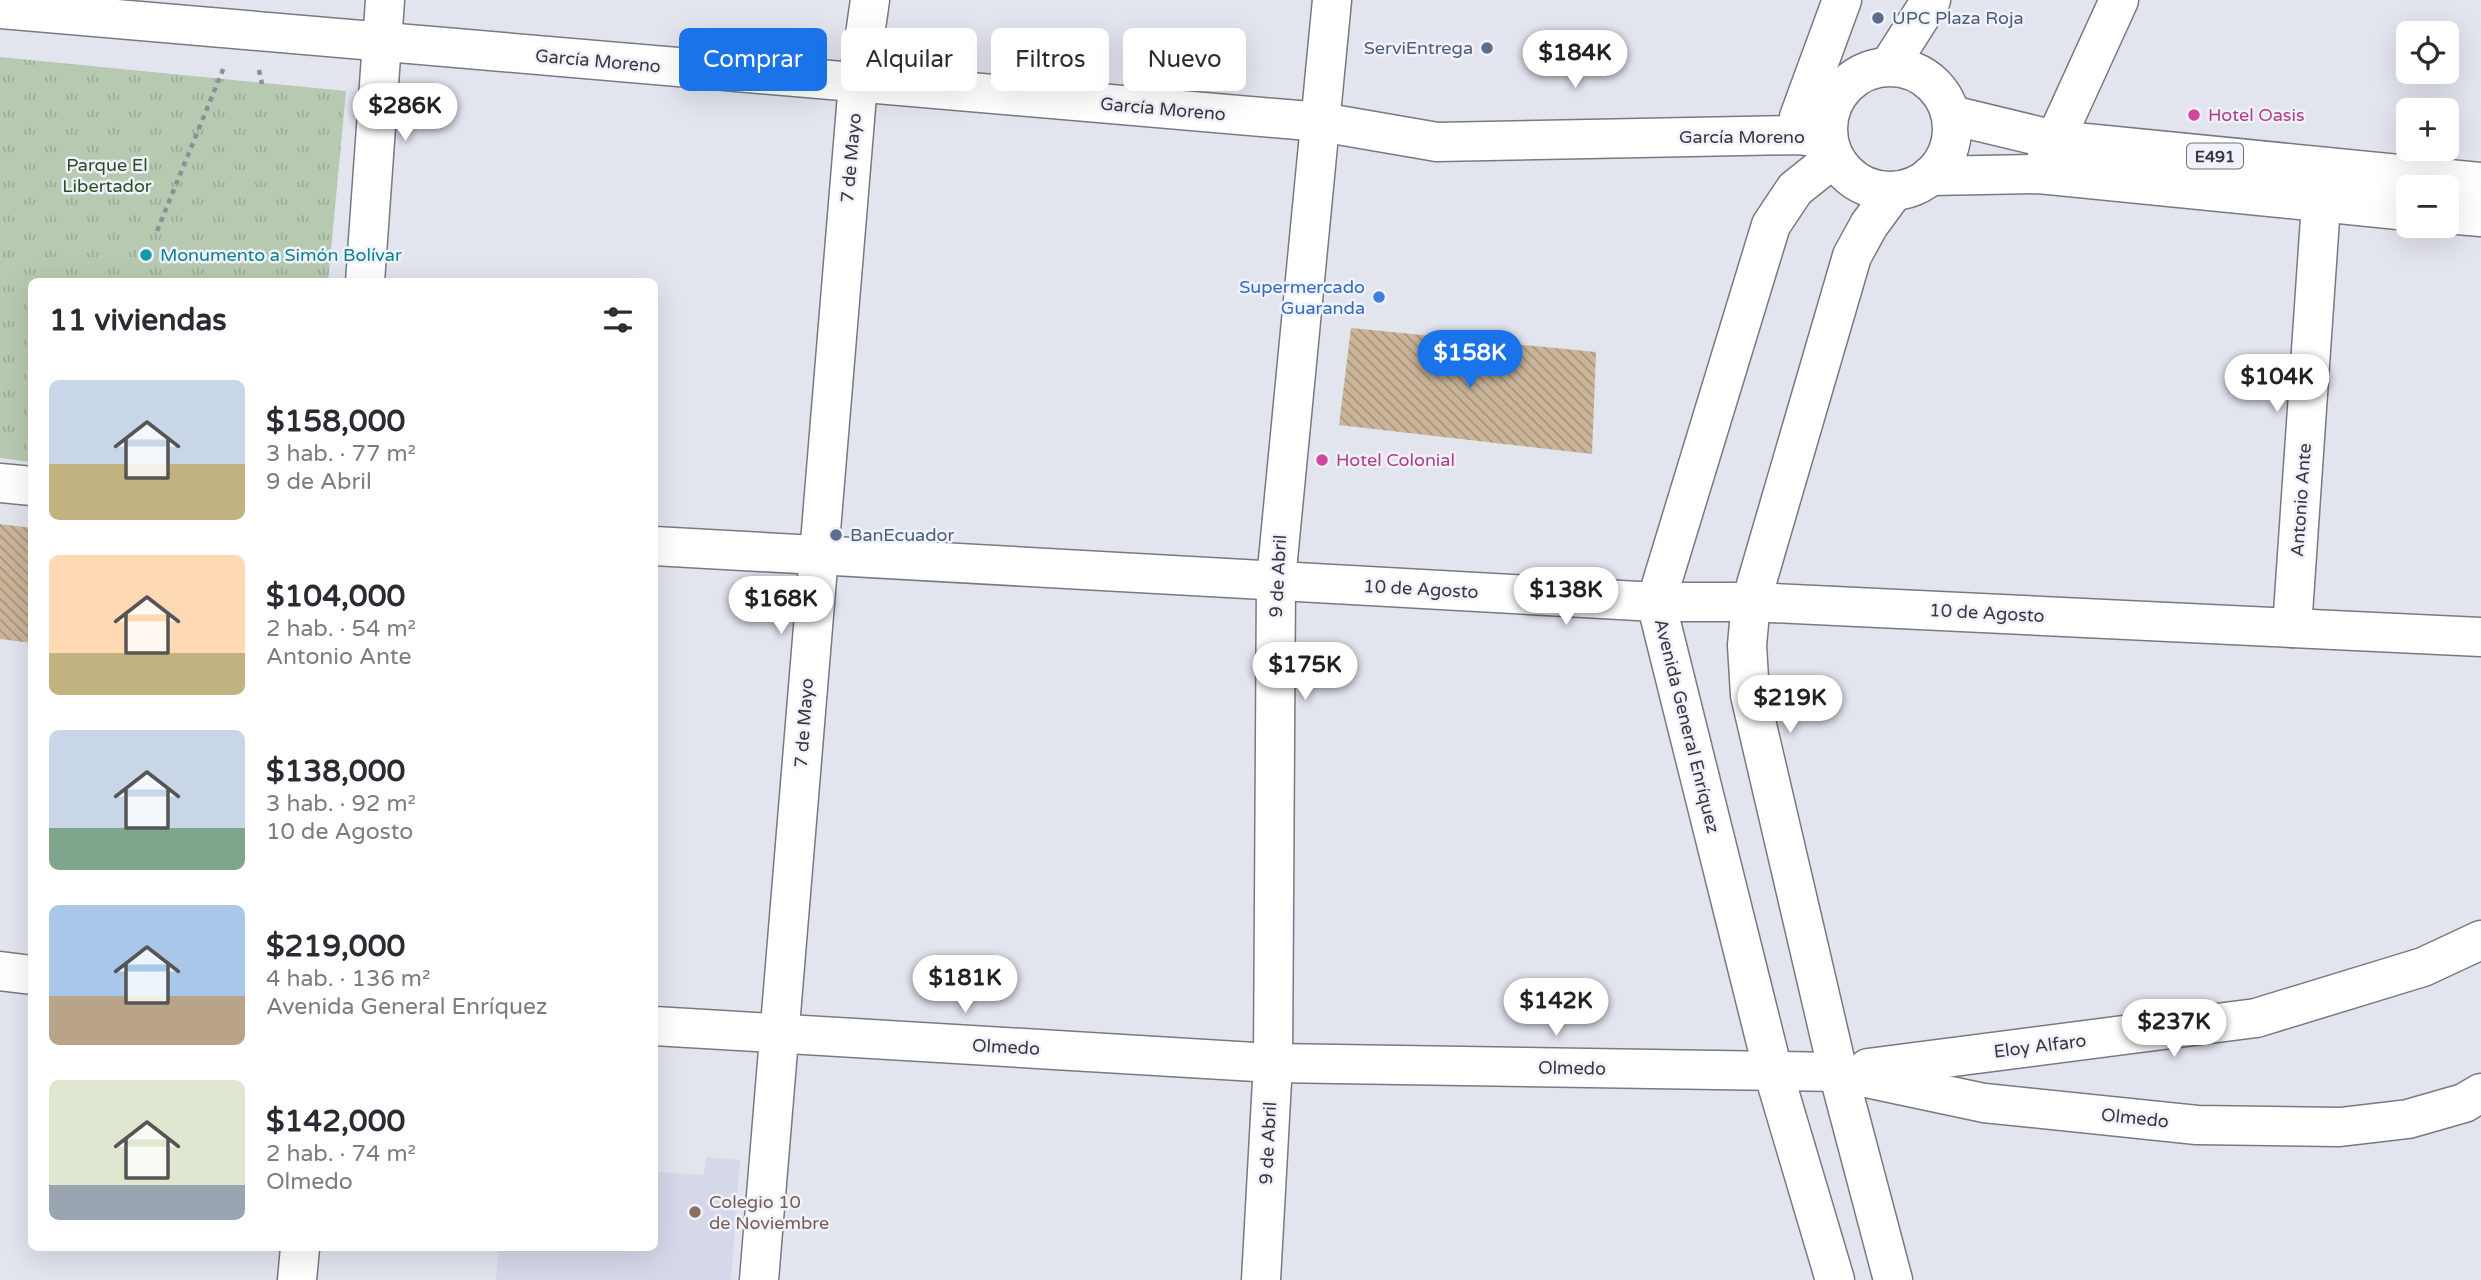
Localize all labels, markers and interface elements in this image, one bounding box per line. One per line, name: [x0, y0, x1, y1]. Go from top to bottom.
place label: UPC Plaza Roja: [1892, 7, 2024, 29]
marker: UPC Plaza Roja: [1870, 10, 1886, 26]
map controls: [2396, 21, 2459, 238]
button: locate: [2396, 21, 2459, 84]
chip: Comprar: [679, 28, 827, 91]
chip: Alquilar: [841, 28, 977, 91]
chip: Filtros: [991, 28, 1109, 91]
chip: Nuevo: [1123, 28, 1246, 91]
pin: $184K: [1526, 31, 1624, 90]
place label: ServiEntrega: [1364, 37, 1473, 59]
text: $184K: [1539, 39, 1611, 67]
marker: ServiEntrega: [1479, 40, 1495, 56]
street label: García Moreno: [534, 45, 662, 77]
pin: $286K: [356, 83, 454, 143]
text: $286K: [369, 92, 441, 120]
street label: García Moreno: [1099, 93, 1227, 125]
button: +: [2396, 98, 2459, 161]
place label: Hotel Oasis: [2208, 104, 2305, 126]
marker: Hotel Oasis: [2186, 107, 2202, 123]
street label: 7 de Mayo: [836, 112, 866, 204]
street label: García Moreno: [1679, 126, 1805, 148]
road number: E491: [2187, 144, 2243, 168]
park label: Parque El Libertador: [62, 154, 152, 197]
button: −: [2396, 175, 2459, 238]
place label: Monumento a Simón Bolívar: [160, 244, 402, 266]
marker: Monumento a Simón Bolívar: [138, 247, 154, 263]
place label: Supermercado Guaranda: [1239, 276, 1365, 319]
marker: Supermercado Guaranda: [1371, 289, 1387, 305]
icon: filters: [599, 301, 637, 339]
text: 11 viviendas: [49, 302, 227, 339]
pin: $158K: [1421, 330, 1519, 390]
text: $158K: [1434, 339, 1506, 367]
pin: $104K: [2228, 354, 2326, 414]
text: $104K: [2241, 363, 2313, 391]
text: $158,000: [266, 403, 405, 440]
icon: home: [105, 408, 189, 492]
text: 3 hab. · 77 m²: [266, 440, 416, 468]
street label: Antonio Ante: [2286, 442, 2316, 558]
place label: Hotel Colonial: [1336, 449, 1455, 471]
marker: Hotel Colonial: [1314, 452, 1330, 468]
text: 9 de Abril: [266, 468, 372, 496]
place label: BanEcuador: [850, 524, 955, 546]
marker: BanEcuador: [828, 527, 844, 543]
street label: 9 de Abril: [1265, 534, 1291, 618]
pin: $138K: [1517, 568, 1615, 627]
street label: 10 de Agosto: [1363, 575, 1479, 603]
pin: $168K: [732, 576, 830, 636]
text: $138K: [1530, 576, 1602, 604]
text: $104,000: [266, 578, 405, 615]
icon: home: [105, 583, 189, 667]
text: $168K: [745, 585, 817, 613]
street label: 10 de Agosto: [1929, 599, 2045, 627]
text: 2 hab. · 54 m²: [266, 615, 416, 643]
street label: Avenida General Enríquez: [1650, 616, 1724, 836]
pin: $175K: [1256, 642, 1354, 702]
text: Antonio Ante: [266, 643, 411, 671]
text: $175K: [1269, 651, 1341, 679]
pin: $219K: [1741, 676, 1839, 735]
street label: 7 de Mayo: [790, 677, 818, 769]
text: $219K: [1754, 684, 1826, 712]
text: $138,000: [266, 753, 405, 790]
icon: home: [105, 758, 189, 842]
text: 3 hab. · 92 m²: [266, 790, 416, 818]
text: 10 de Agosto: [266, 818, 413, 846]
text: $219,000: [266, 928, 405, 965]
icon: home: [105, 933, 189, 1017]
pin: $181K: [916, 956, 1014, 1015]
text: $181K: [929, 964, 1001, 992]
text: 4 hab. · 136 m²: [266, 965, 431, 993]
pin: $142K: [1507, 978, 1605, 1038]
text: $142K: [1520, 987, 1592, 1015]
text: Avenida General Enríquez: [266, 993, 547, 1021]
pin: $237K: [2125, 1000, 2223, 1059]
text: $237K: [2138, 1008, 2210, 1036]
street label: Eloy Alfaro: [1992, 1029, 2088, 1063]
street label: Olmedo: [971, 1034, 1041, 1060]
street label: Olmedo: [1538, 1056, 1606, 1080]
street label: 9 de Abril: [1255, 1101, 1281, 1185]
text: $142,000: [266, 1103, 405, 1140]
street label: Olmedo: [2100, 1104, 2170, 1132]
icon: home: [105, 1108, 189, 1192]
text: 2 hab. · 74 m²: [266, 1140, 416, 1168]
text: Olmedo: [266, 1168, 353, 1196]
place label: Colegio 10 de Noviembre: [709, 1191, 829, 1234]
marker: Colegio 10 de Noviembre: [687, 1204, 703, 1220]

